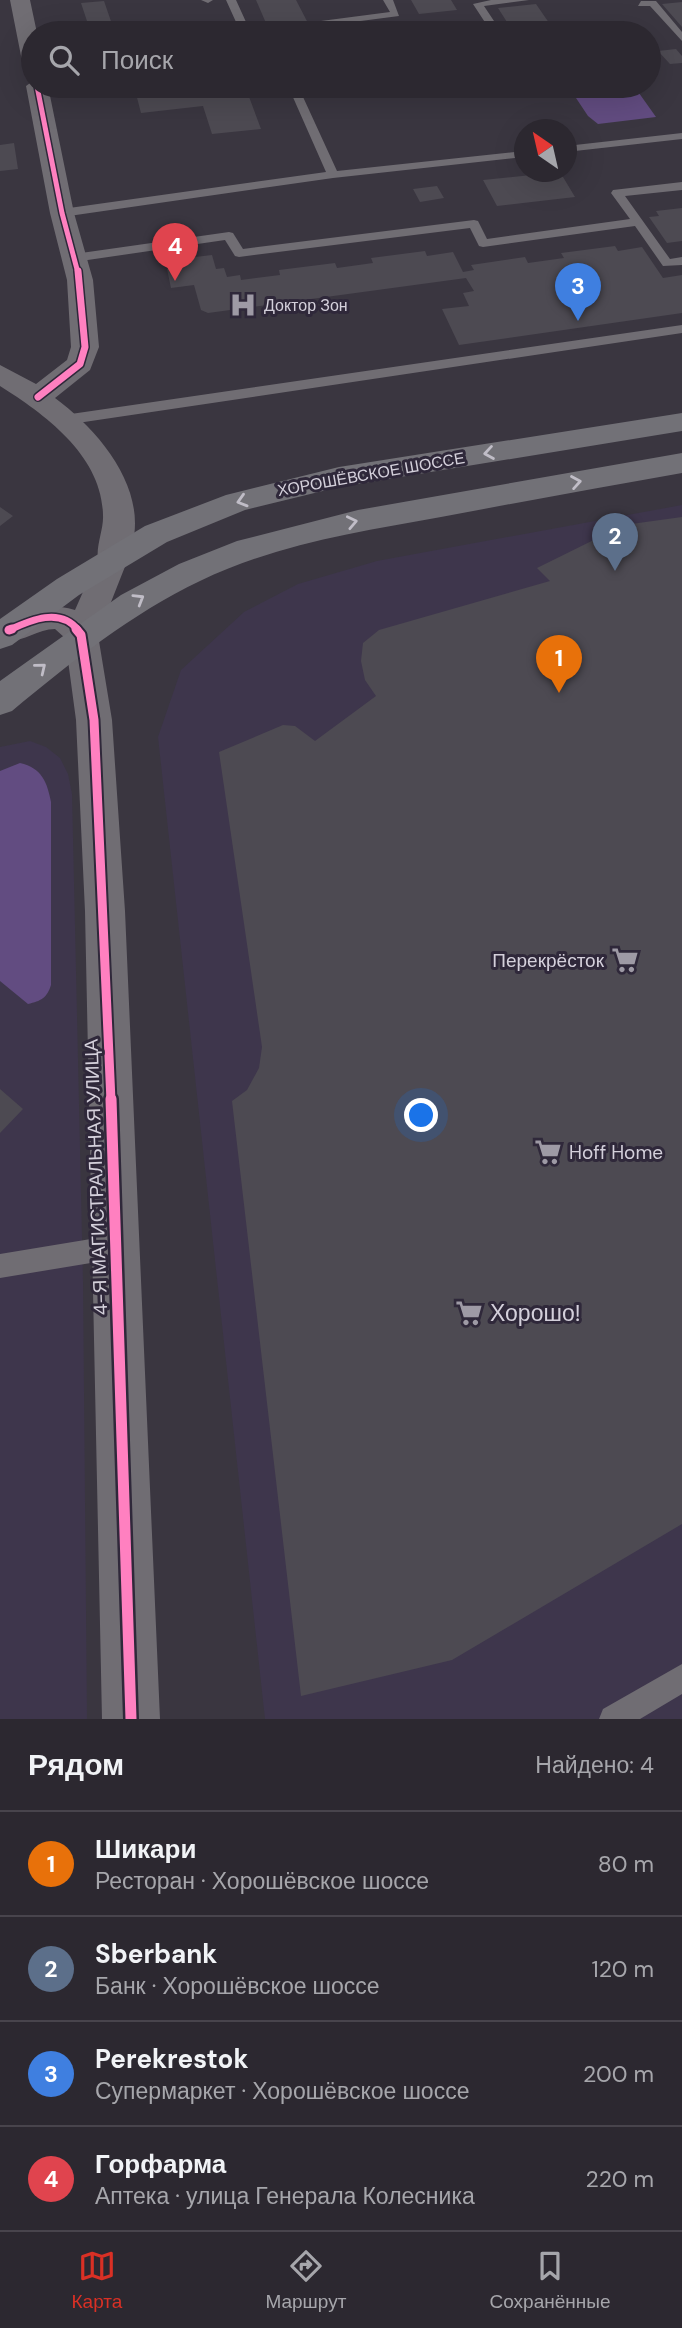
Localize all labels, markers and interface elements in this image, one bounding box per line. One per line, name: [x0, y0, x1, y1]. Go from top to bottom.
search box: [21, 21, 661, 98]
icon: search: [45, 41, 83, 79]
text: Поиск: [101, 43, 173, 77]
north arrow: [514, 119, 577, 182]
pin: 4: [152, 223, 198, 281]
pin: 3: [555, 263, 601, 321]
hospital icon: Доктор Зон: [228, 290, 258, 320]
place label: Доктор Зон: [264, 295, 348, 316]
one-way arrow: [483, 445, 495, 460]
street label: ХОРОШЁВСКОЕ ШОССЕ: [276, 447, 466, 501]
one-way arrow: [570, 475, 582, 490]
one-way arrow: [236, 492, 248, 507]
pin: 2: [592, 513, 638, 571]
one-way arrow: [346, 516, 358, 530]
one-way arrow: [132, 594, 145, 607]
pin: 1: [536, 635, 582, 693]
one-way arrow: [32, 664, 45, 676]
supermarket icon: Перекрёсток: [610, 945, 640, 975]
place label: Перекрёсток: [492, 948, 605, 973]
street label: 4-Я МАГИСТРАЛЬНАЯ УЛИЦА: [79, 1038, 113, 1316]
your location: [404, 1098, 438, 1132]
supermarket icon: Hoff Home: [533, 1137, 563, 1167]
place label: Hoff Home: [569, 1140, 663, 1165]
supermarket icon: Хорошо!: [454, 1298, 484, 1328]
place label: Хорошо!: [490, 1298, 580, 1328]
text: Рядом: [28, 1745, 124, 1784]
text: Найдено: 4: [535, 1750, 654, 1780]
text: Шикари: [95, 1832, 196, 1866]
text: 1: [47, 1849, 55, 1879]
text: 80 m: [598, 1849, 654, 1879]
text: Ресторан · Хорошёвское шоссе: [95, 1866, 429, 1896]
text: Sberbank: [95, 1937, 217, 1971]
text: 2: [44, 1954, 58, 1984]
text: 120 m: [591, 1954, 654, 1984]
text: Банк · Хорошёвское шоссе: [95, 1971, 380, 2001]
text: Perekrestok: [95, 2042, 248, 2076]
text: 3: [44, 2059, 58, 2089]
text: 200 m: [583, 2059, 654, 2089]
text: Супермаркет · Хорошёвское шоссе: [95, 2076, 469, 2106]
text: Горфарма: [95, 2147, 226, 2181]
text: 4: [44, 2164, 58, 2194]
text: 220 m: [585, 2164, 654, 2194]
text: Аптека · улица Генерала Колесника: [95, 2181, 475, 2211]
tab: Карта: [72, 2247, 122, 2314]
tab: Маршрут: [265, 2247, 346, 2314]
tab: Сохранённые: [489, 2247, 610, 2314]

